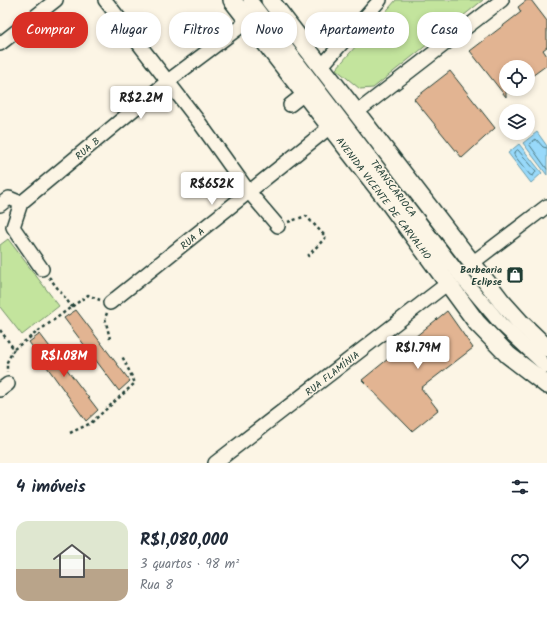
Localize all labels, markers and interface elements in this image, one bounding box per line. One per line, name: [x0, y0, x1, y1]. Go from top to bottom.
chip: Comprar: [12, 12, 88, 48]
chip: Alugar: [96, 12, 161, 48]
chip: Filtros: [169, 12, 233, 48]
chip: Novo: [241, 12, 297, 48]
chip: Apartamento: [305, 12, 409, 48]
chip: Casa: [417, 12, 472, 48]
map controls: [499, 60, 535, 140]
button: locate: [499, 60, 535, 96]
pin: R$2.2M: [108, 86, 174, 120]
text: R$2.2M: [119, 88, 163, 109]
button: layers: [499, 104, 535, 140]
street label: RUA B: [72, 134, 104, 164]
street label: AVENIDA VICENTE DE CARVALHO: [332, 134, 435, 263]
street label: TRANSCARIOCA: [366, 156, 420, 221]
pin: R$652K: [179, 172, 245, 206]
text: R$652K: [190, 174, 234, 195]
street label: RUA A: [177, 224, 209, 254]
place label: Barbearia Eclipse: [460, 262, 502, 290]
shop icon: Barbearia Eclipse: [505, 265, 525, 285]
pin: R$1.79M: [381, 336, 455, 370]
text: R$1.79M: [395, 338, 441, 359]
pin: R$1.08M: [27, 344, 101, 378]
text: R$1.08M: [41, 346, 87, 367]
street label: RUA FLAMÍNIA: [302, 347, 363, 400]
text: 4 imóveis: [16, 474, 86, 501]
icon: filters: [509, 476, 531, 498]
text: R$1,080,000: [140, 527, 228, 554]
icon: home: [48, 537, 96, 585]
icon: heart: [509, 550, 531, 572]
text: 3 quartos · 98 m²: [140, 554, 239, 575]
text: Rua 8: [140, 575, 173, 596]

